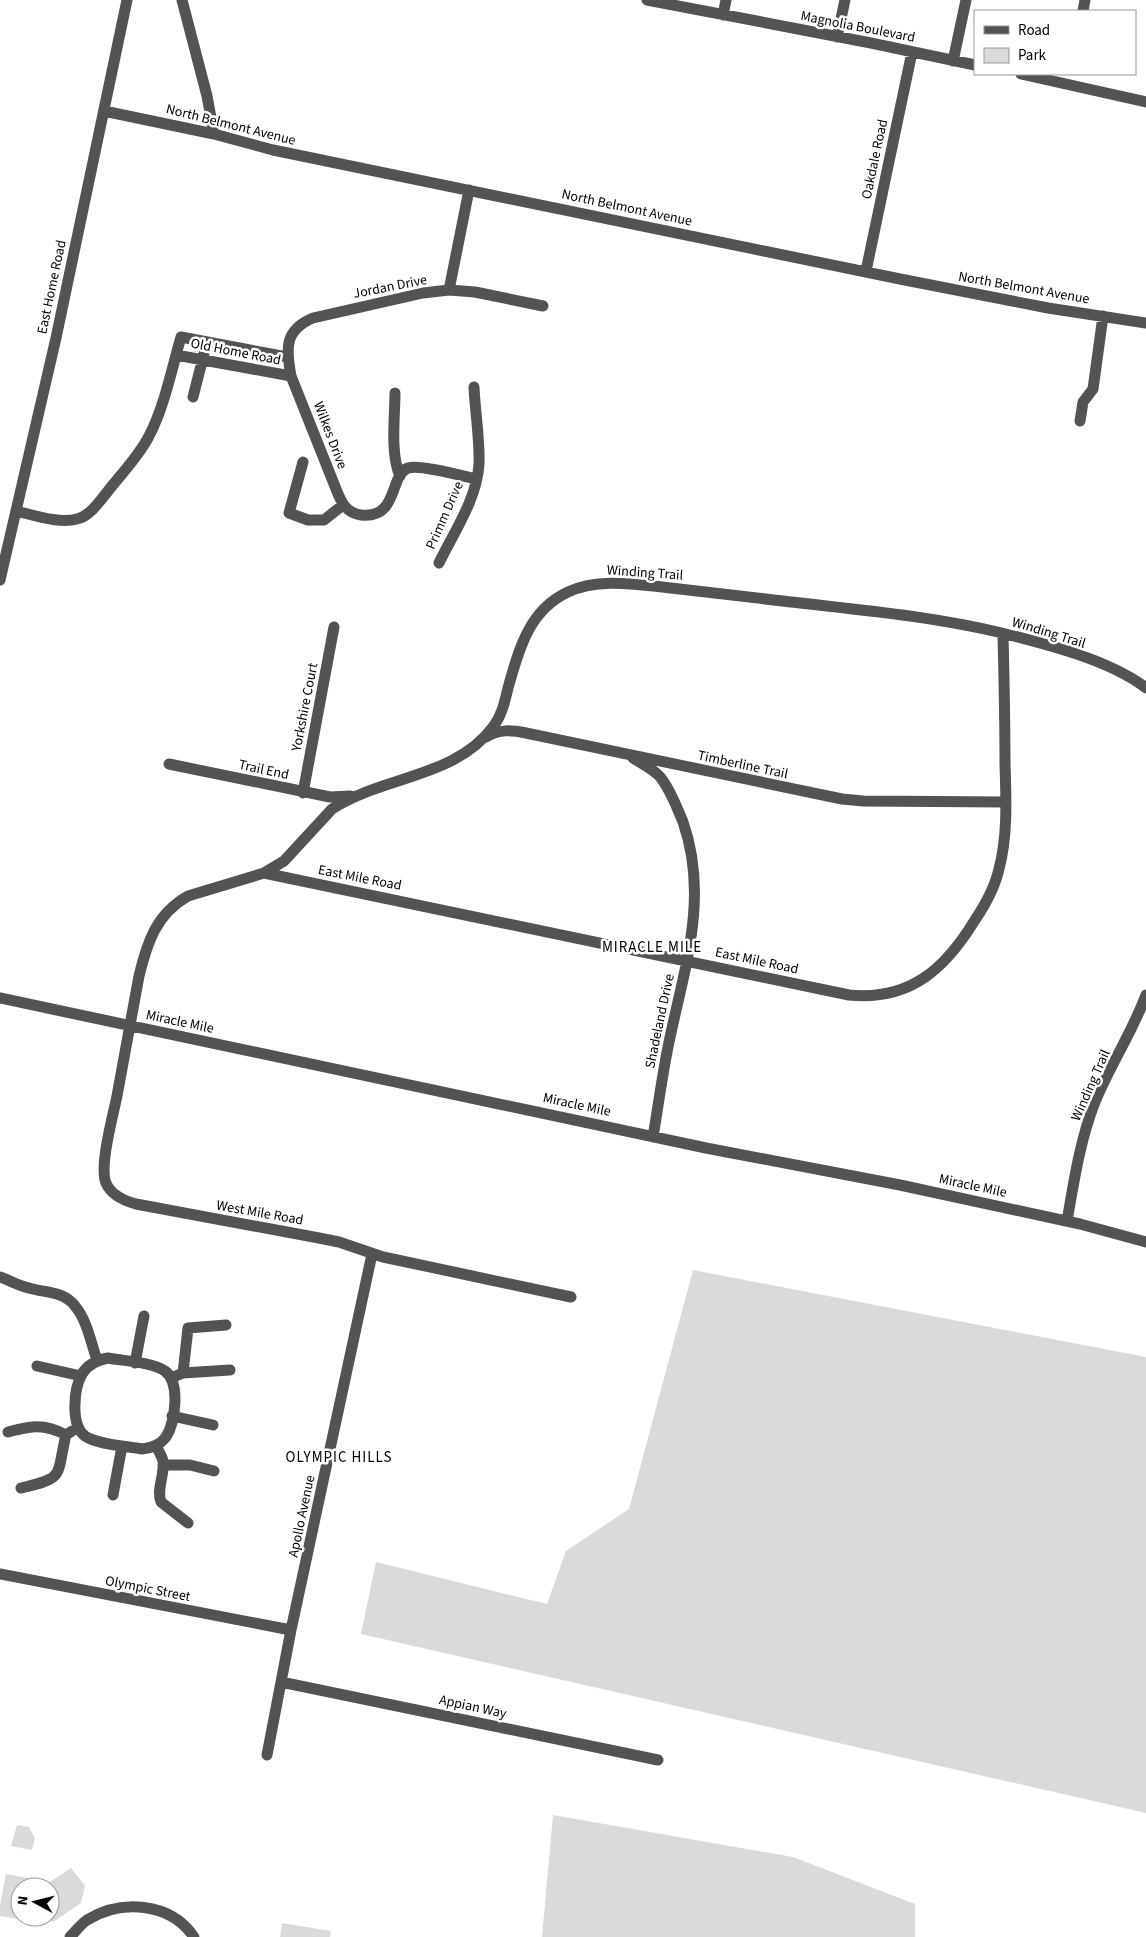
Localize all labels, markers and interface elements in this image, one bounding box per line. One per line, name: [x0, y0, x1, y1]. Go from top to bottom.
street label: Magnolia Boulevard: [799, 6, 917, 48]
legend: [974, 10, 1136, 75]
text: Road: [1018, 20, 1050, 41]
text: Park: [1018, 45, 1047, 66]
street label: North Belmont Avenue: [164, 99, 298, 151]
street label: Oakdale Road: [857, 117, 893, 201]
street label: North Belmont Avenue: [560, 184, 694, 232]
street label: East Home Road: [32, 238, 72, 336]
street label: North Belmont Avenue: [957, 267, 1091, 309]
street label: Jordan Drive: [352, 270, 429, 304]
street label: Old Home Road: [189, 333, 283, 371]
street label: Wilkes Drive: [308, 399, 352, 472]
street label: Primm Drive: [421, 478, 469, 553]
street label: Winding Trail: [606, 560, 684, 586]
street label: Winding Trail: [1009, 612, 1089, 654]
street label: Yorkshire Court: [286, 661, 323, 754]
street label: Timberline Trail: [696, 746, 790, 784]
street label: Trail End: [237, 755, 291, 785]
street label: East Mile Road: [316, 860, 403, 896]
district label: MIRACLE MILE: [602, 937, 702, 958]
street label: East Mile Road: [713, 942, 800, 980]
street label: Shadeland Drive: [640, 972, 680, 1070]
street label: Miracle Mile: [144, 1005, 216, 1039]
street label: Winding Trail: [1066, 1046, 1116, 1124]
street label: Miracle Mile: [541, 1088, 613, 1122]
street label: Miracle Mile: [937, 1169, 1009, 1203]
street label: West Mile Road: [215, 1195, 305, 1230]
district label: OLYMPIC HILLS: [285, 1447, 393, 1468]
street label: Apollo Avenue: [284, 1473, 320, 1559]
street label: Olympic Street: [103, 1571, 192, 1607]
street label: Appian Way: [437, 1690, 509, 1724]
north arrow: [10, 1877, 60, 1927]
text: N: [13, 1895, 34, 1906]

